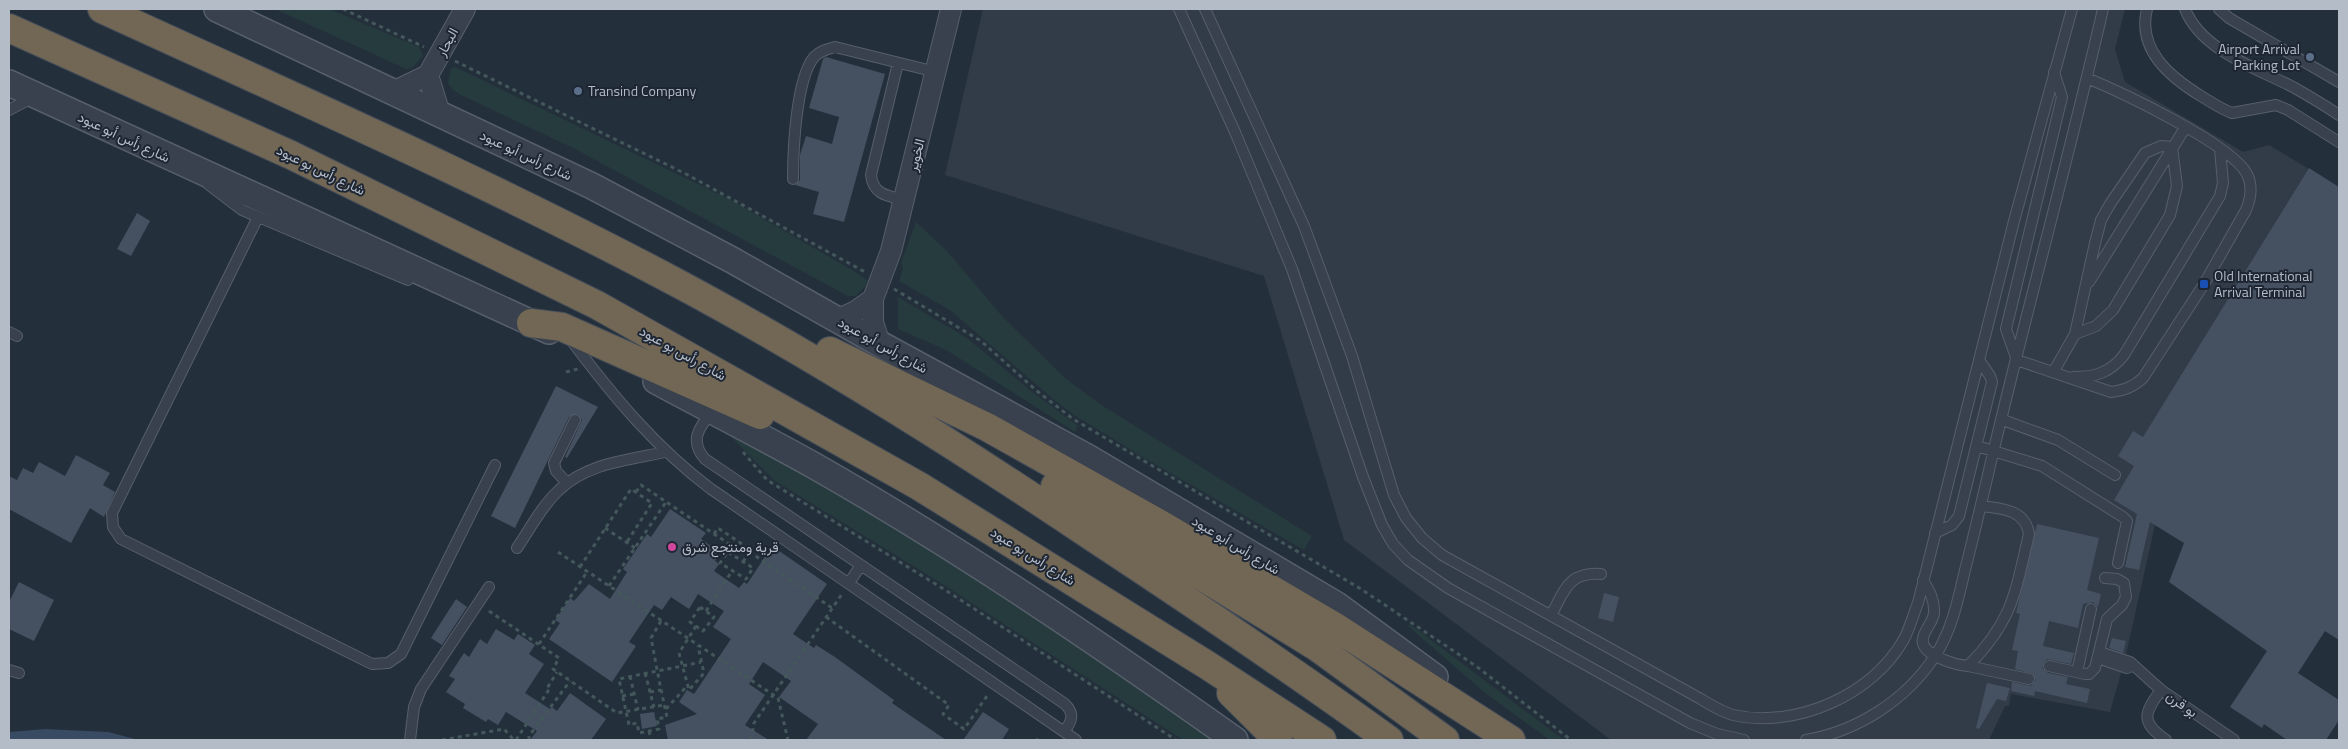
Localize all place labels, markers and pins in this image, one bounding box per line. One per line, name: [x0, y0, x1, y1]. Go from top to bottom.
place label: Airport Arrival Parking Lot: [2218, 38, 2300, 75]
marker: Airport Arrival Parking Lot: [2304, 51, 2316, 63]
place label: Transind Company: [588, 80, 697, 101]
marker: Transind Company: [572, 85, 584, 97]
place label: Old International Arrival Terminal: [2214, 265, 2312, 302]
marker: Old International Arrival Terminal: [2198, 278, 2210, 290]
place label: قرية ومنتجع شرق: [682, 536, 779, 558]
marker: قرية ومنتجع شرق: [666, 541, 678, 553]

